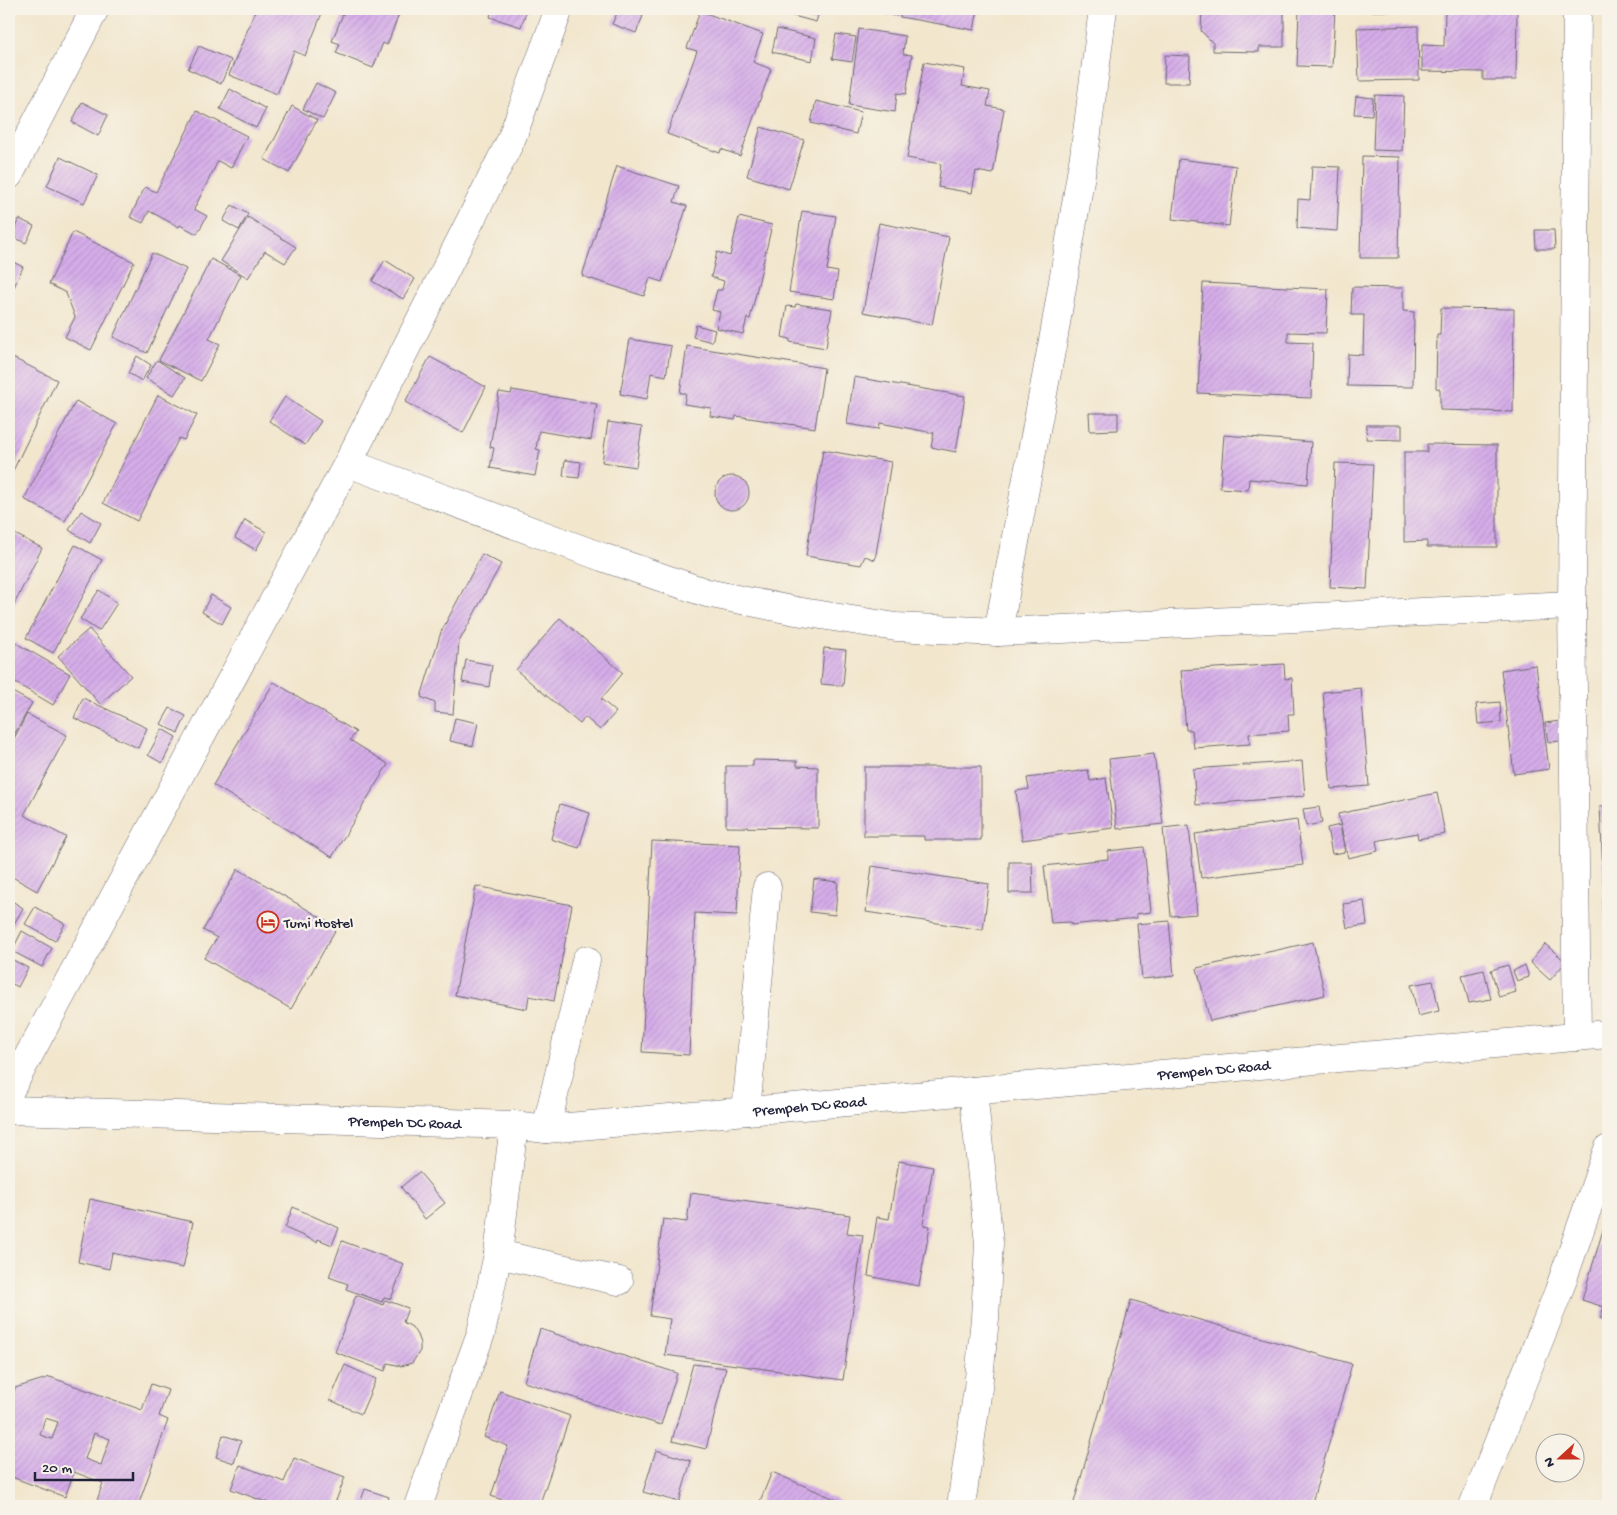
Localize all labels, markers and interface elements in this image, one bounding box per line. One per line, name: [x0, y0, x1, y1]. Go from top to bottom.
hotel icon: Tumi Hostel: [256, 910, 280, 934]
place label: Tumi Hostel: [283, 915, 353, 933]
street label: Prempeh DC Road: [1156, 1057, 1272, 1085]
street label: Prempeh DC Road: [752, 1093, 868, 1122]
street label: Prempeh DC Road: [347, 1113, 463, 1134]
north arrow: [1534, 1432, 1584, 1482]
scale bar: [35, 1450, 132, 1482]
text: N: [1541, 1454, 1560, 1469]
text: 20 m: [42, 1460, 72, 1478]

